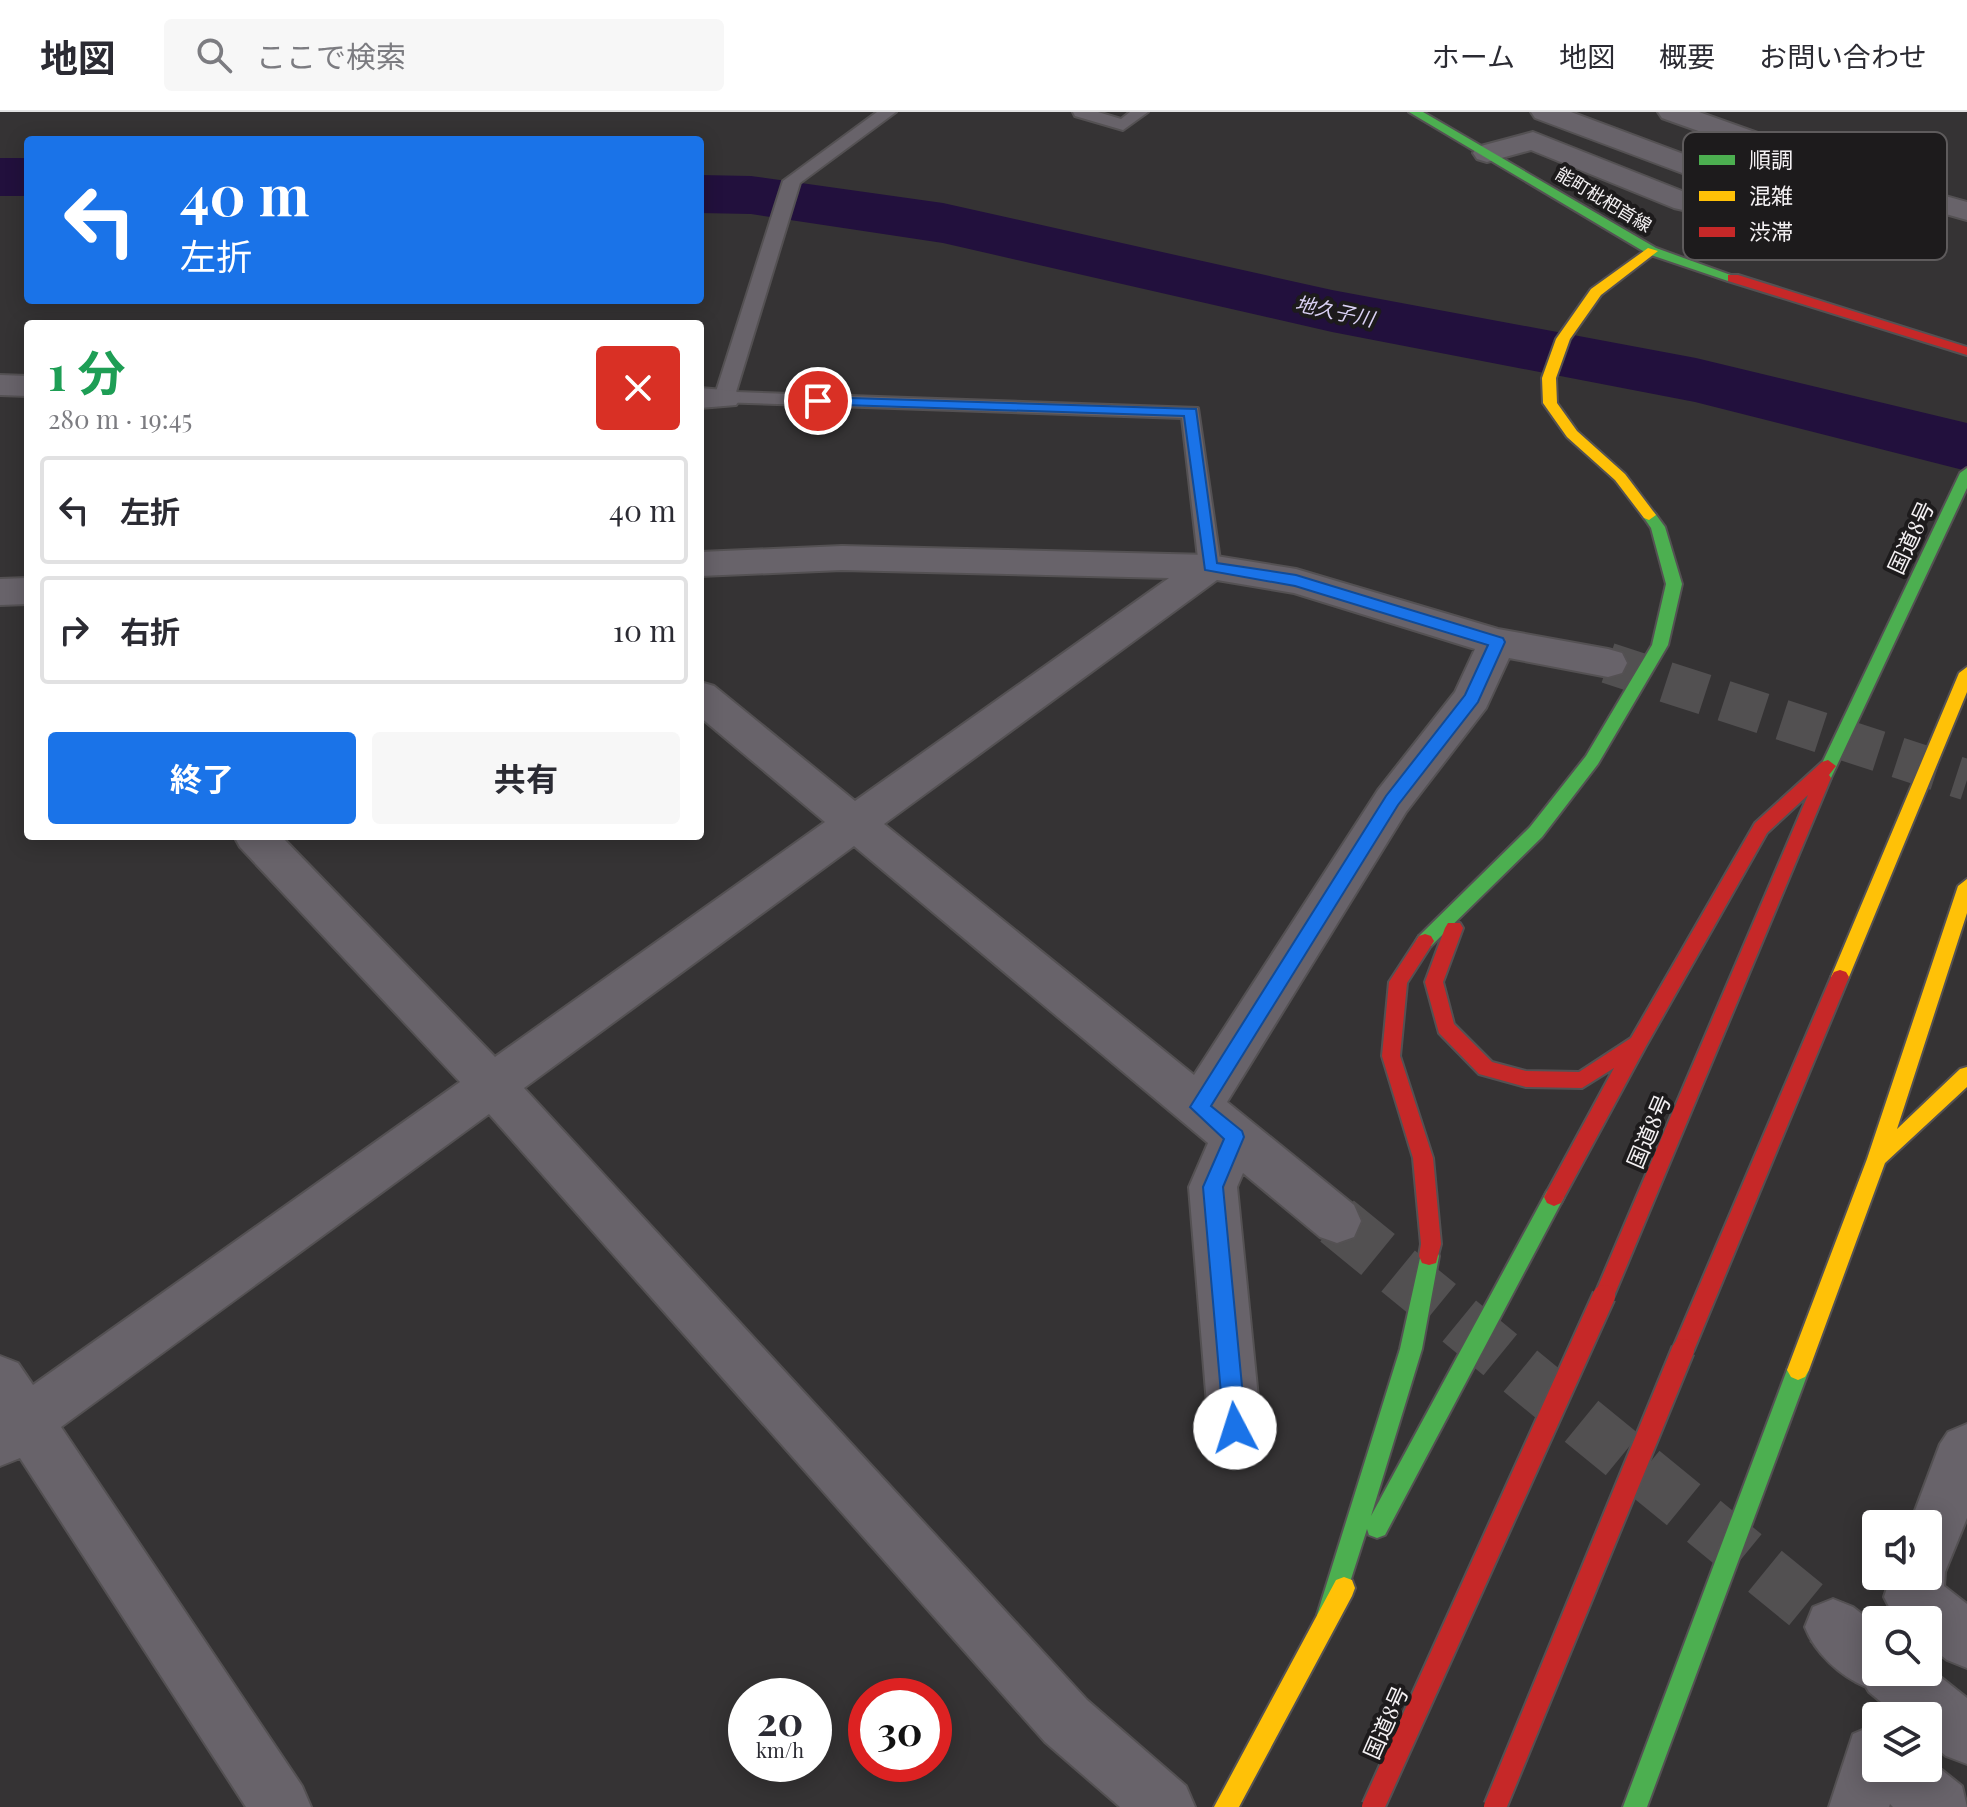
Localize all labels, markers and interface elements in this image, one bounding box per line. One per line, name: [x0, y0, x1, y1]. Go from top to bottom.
search box: [164, 19, 724, 91]
text: 地図: [40, 31, 116, 82]
icon: search: [192, 33, 236, 77]
text: ここで検索: [256, 36, 406, 76]
text: ホーム: [1432, 37, 1515, 74]
text: 地図: [1559, 37, 1615, 74]
text: 概要: [1659, 37, 1715, 74]
text: お問い合わせ: [1759, 37, 1927, 74]
legend: [1683, 132, 1947, 260]
text: 順調: [1749, 144, 1793, 174]
text: 40 m: [180, 156, 309, 231]
street label: 能町枇杷首線: [1552, 161, 1656, 237]
icon: left: [48, 168, 152, 272]
text: 混雑: [1749, 180, 1793, 210]
text: 渋滞: [1749, 216, 1793, 246]
text: 左折: [180, 231, 252, 279]
water label: 地久子川: [1293, 288, 1379, 332]
text: 1 分: [48, 339, 126, 403]
button: close: [596, 346, 680, 430]
pin: [784, 367, 852, 435]
icon: arrive: [796, 379, 840, 423]
text: 280 m · 19:45: [48, 401, 192, 436]
icon: left: [52, 488, 96, 532]
text: 40 m: [609, 490, 676, 530]
text: 左折: [120, 491, 180, 531]
street label: 国道8号: [1880, 496, 1940, 578]
icon: right: [52, 608, 96, 652]
text: 10 m: [613, 610, 676, 650]
text: 右折: [120, 611, 180, 651]
button: 終了: [48, 732, 356, 824]
button: 共有: [372, 732, 680, 824]
street label: 国道8号: [1619, 1089, 1677, 1173]
position arrow: [1193, 1386, 1277, 1470]
map controls: [1862, 1510, 1942, 1782]
button: sound: [1862, 1510, 1942, 1590]
button: search: [1862, 1606, 1942, 1686]
speed limit sign: 30: [848, 1678, 952, 1782]
street label: 国道8号: [1356, 1681, 1414, 1763]
text: 20: [757, 1693, 803, 1746]
button: layers: [1862, 1702, 1942, 1782]
text: km/h: [756, 1736, 804, 1763]

